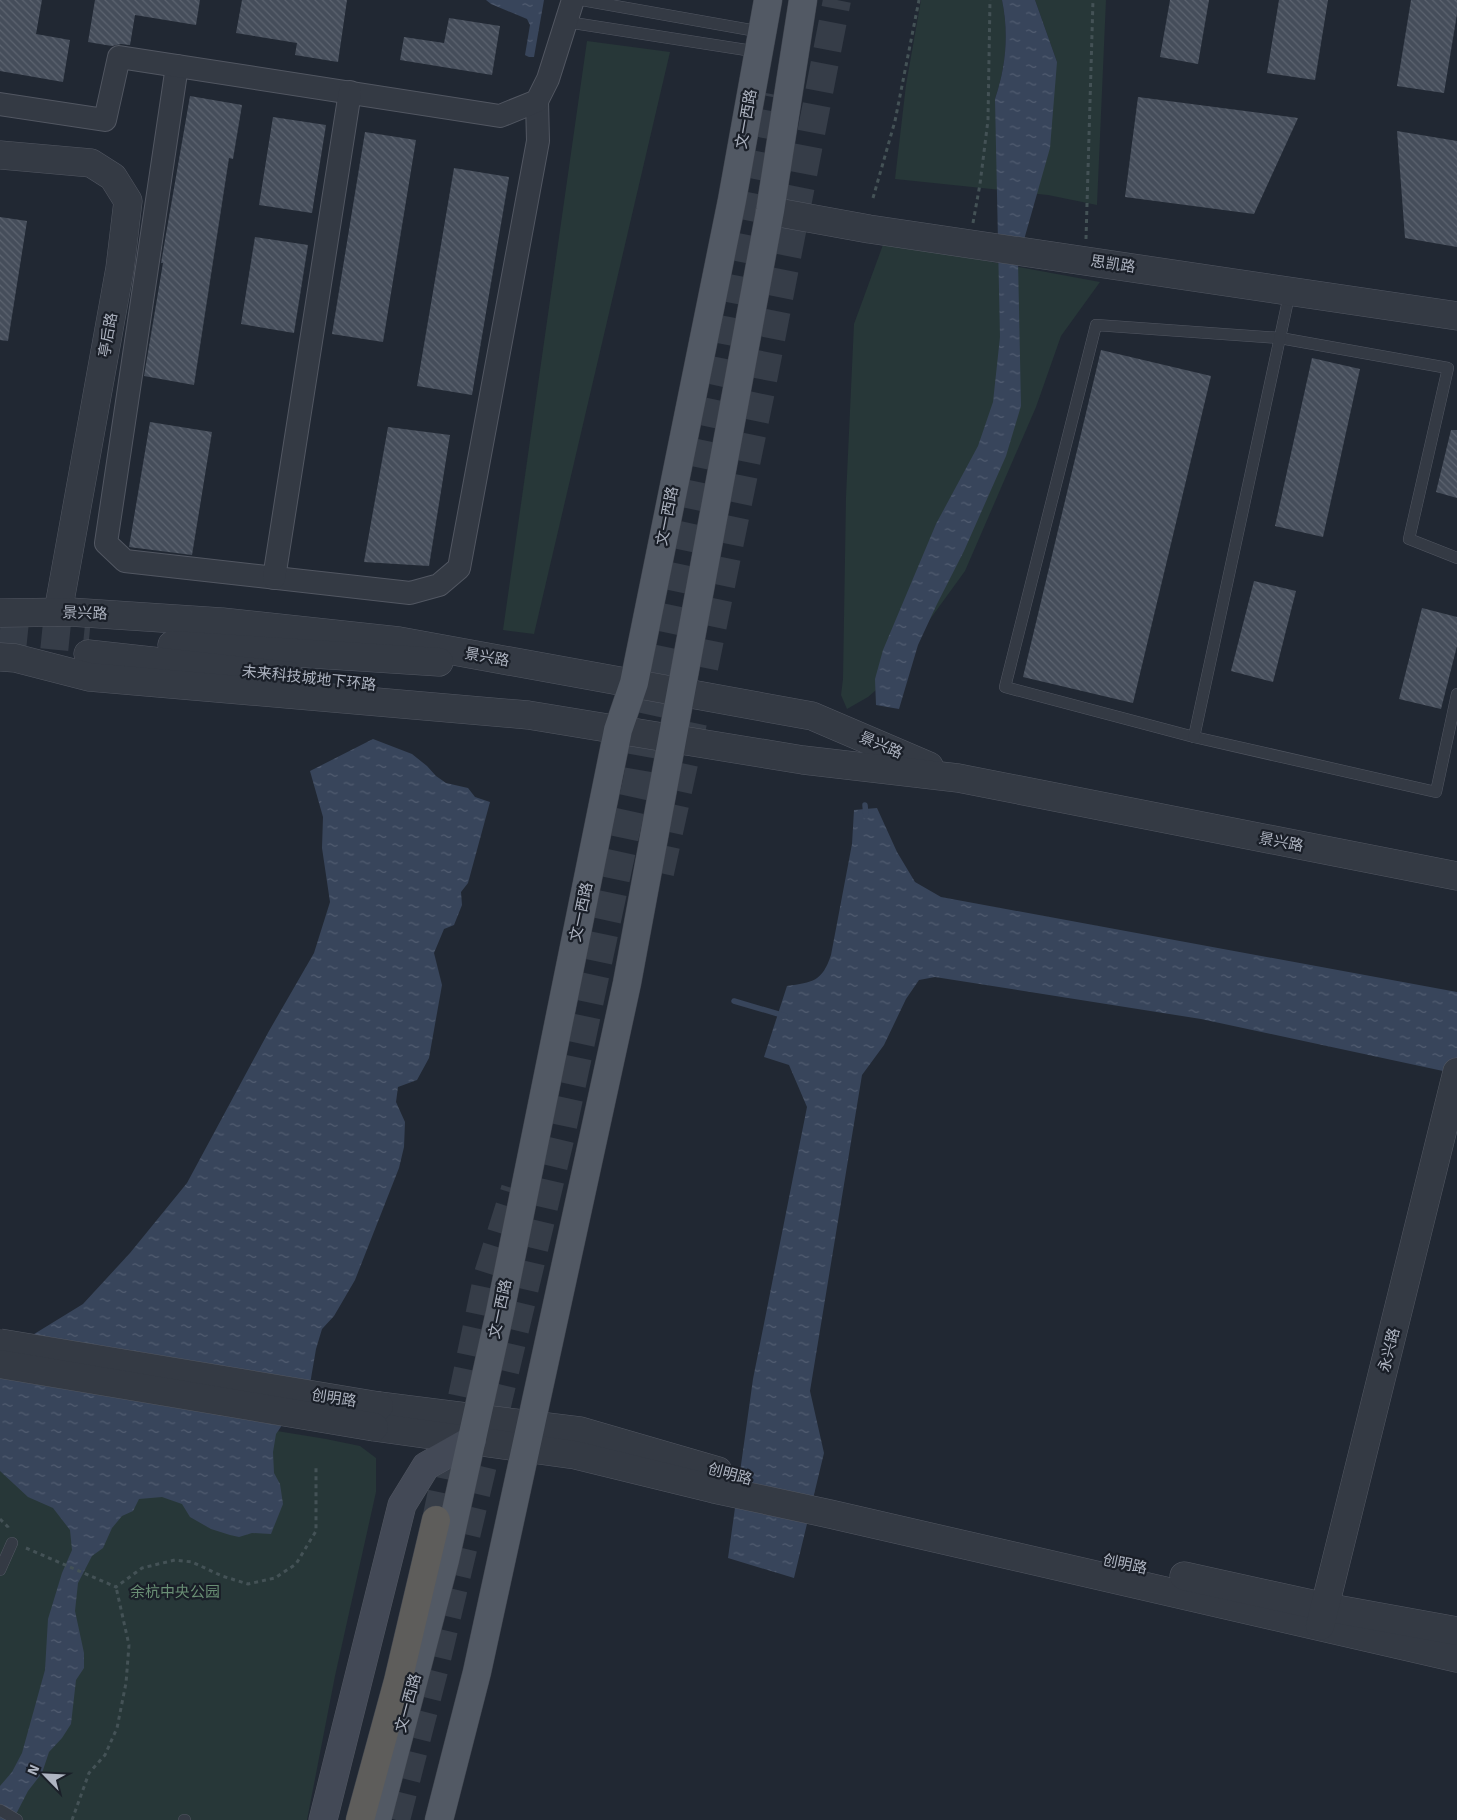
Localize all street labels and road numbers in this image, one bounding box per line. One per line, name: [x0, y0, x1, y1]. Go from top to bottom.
street label: 文一西路: [732, 88, 760, 150]
street label: 思凯路: [1089, 252, 1137, 276]
street label: 亭后路: [95, 311, 121, 359]
street label: 文一西路: [652, 485, 682, 547]
street label: 景兴路: [62, 603, 108, 623]
street label: 景兴路: [463, 644, 511, 670]
street label: 未来科技城地下环路: [241, 662, 377, 694]
street label: 景兴路: [857, 728, 905, 762]
street label: 景兴路: [1257, 829, 1305, 855]
street label: 文一西路: [566, 881, 596, 943]
street label: 文一西路: [485, 1278, 515, 1340]
street label: 永兴路: [1375, 1326, 1403, 1374]
street label: 创明路: [310, 1386, 358, 1410]
street label: 创明路: [706, 1459, 754, 1489]
street label: 创明路: [1101, 1551, 1149, 1577]
street label: 文一西路: [392, 1672, 424, 1734]

